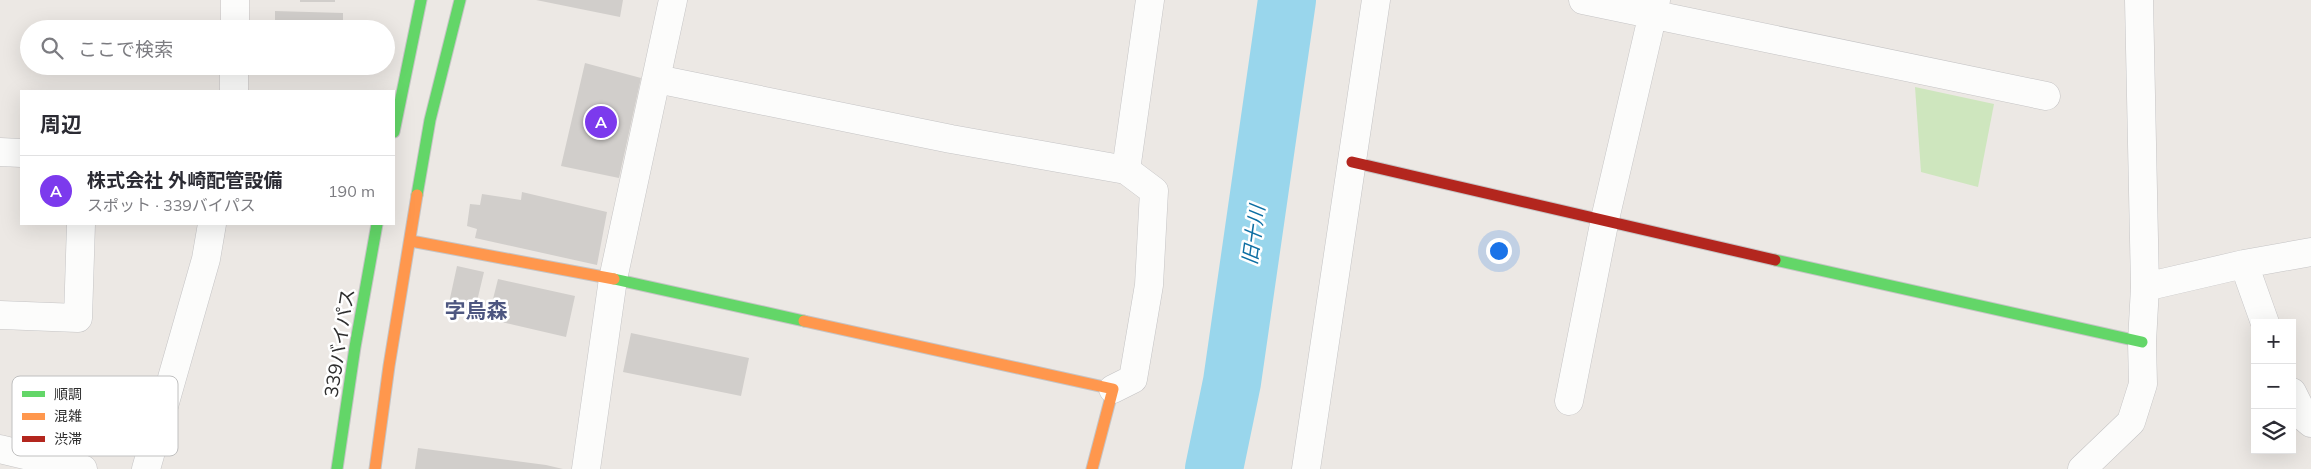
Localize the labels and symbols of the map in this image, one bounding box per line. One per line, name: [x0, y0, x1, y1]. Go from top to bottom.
pin: A: [585, 103, 617, 141]
water label: 旧十川: [1236, 202, 1270, 266]
your location: [1486, 238, 1512, 264]
street label: 339バイパス: [319, 287, 359, 399]
district label: 字烏森: [445, 297, 508, 323]
legend: [12, 376, 178, 456]
text: 順調: [54, 385, 82, 403]
text: 混雑: [54, 407, 82, 425]
text: 渋滞: [54, 430, 82, 448]

